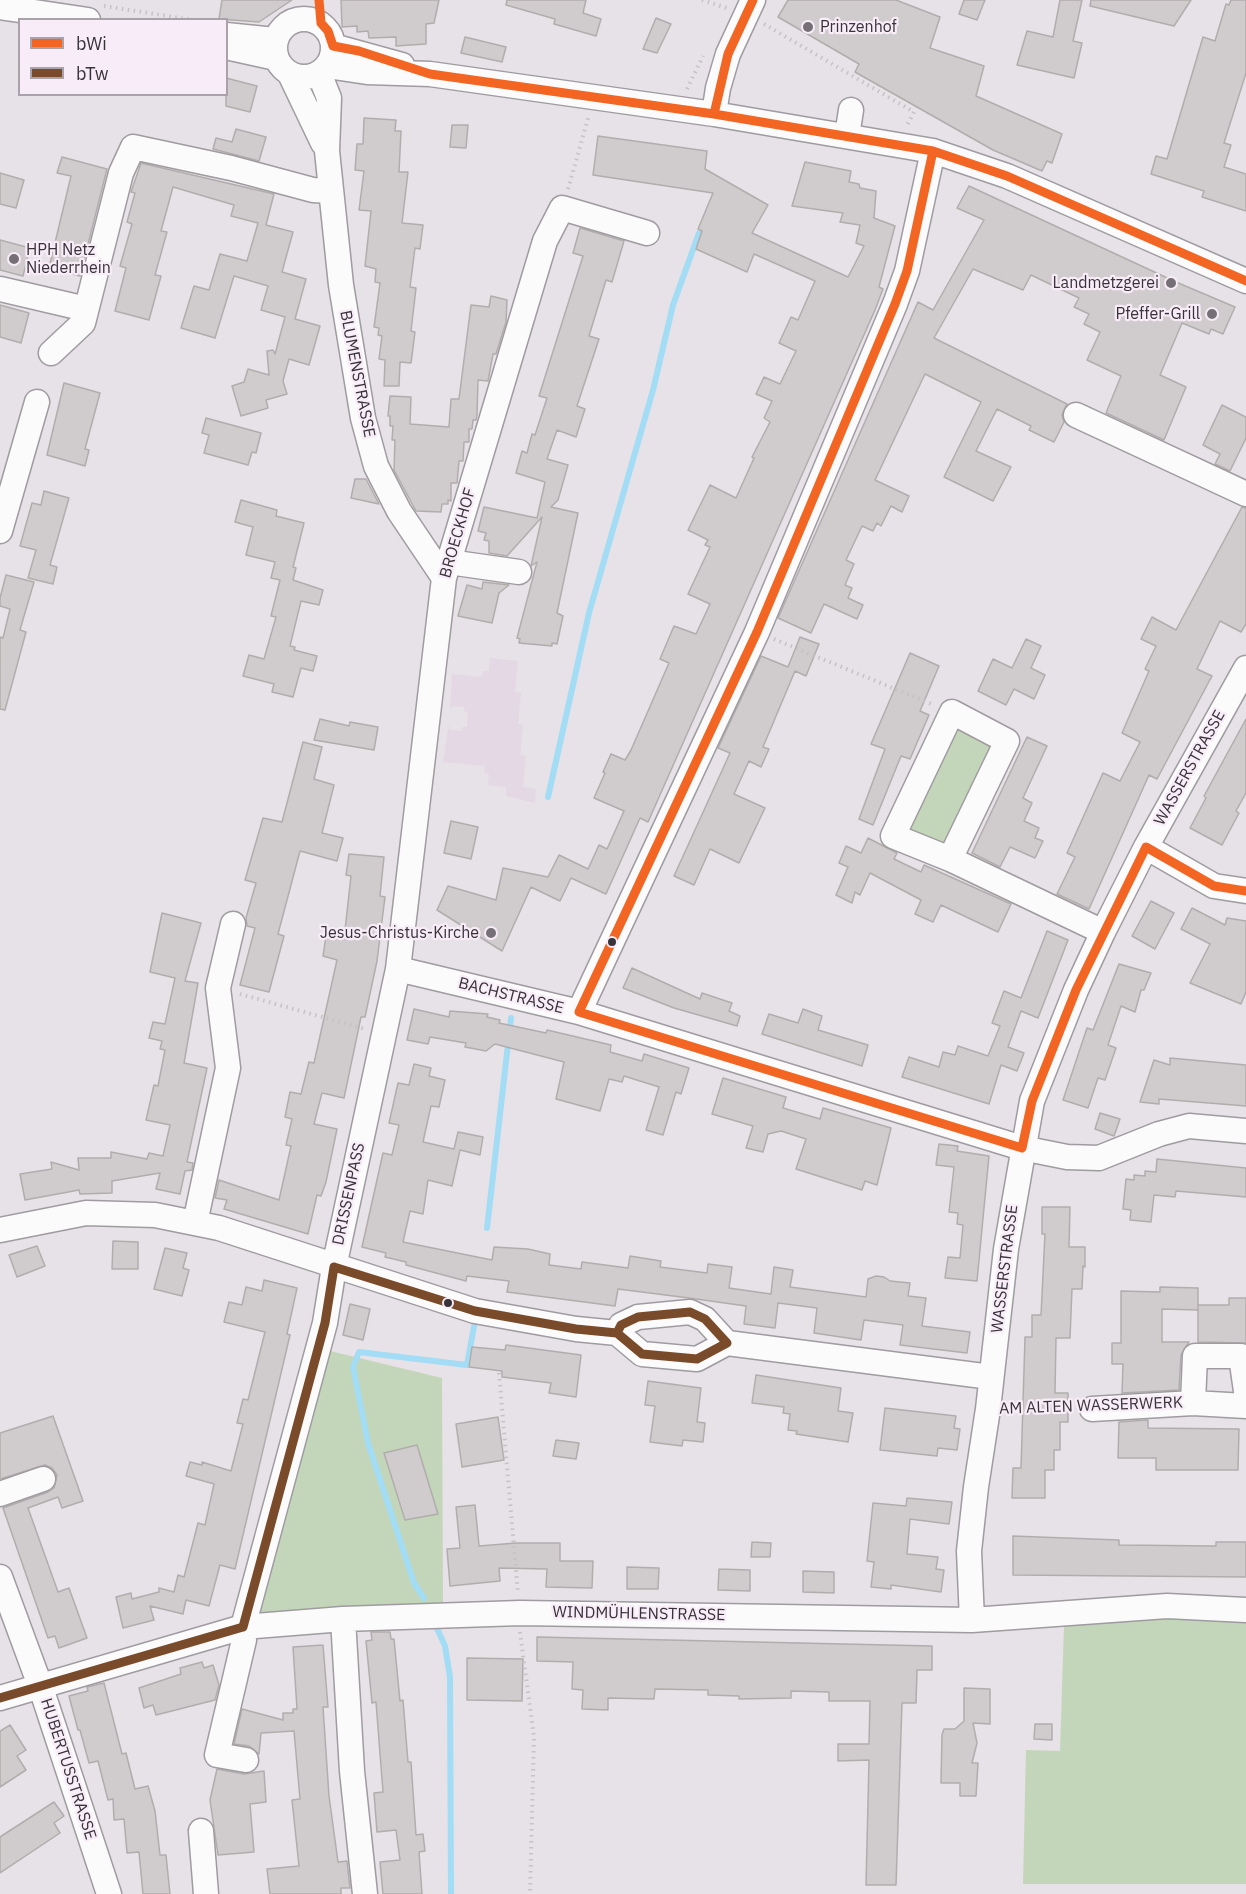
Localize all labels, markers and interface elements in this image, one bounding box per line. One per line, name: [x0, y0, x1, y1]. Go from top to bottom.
place label: Prinzenhof: [820, 17, 897, 37]
legend: [18, 18, 228, 96]
marker: Prinzenhof: [801, 20, 815, 34]
text: bWi: [76, 32, 107, 55]
text: bTw: [76, 62, 109, 85]
place label: HPH Netz Niederrhein: [26, 240, 111, 278]
marker: HPH Netz Niederrhein: [7, 252, 21, 266]
place label: Landmetzgerei: [1053, 273, 1159, 293]
marker: Landmetzgerei: [1164, 276, 1178, 290]
place label: Pfeffer-Grill: [1116, 304, 1200, 324]
marker: Pfeffer-Grill: [1205, 307, 1219, 321]
street label: BLUMENSTRASSE: [335, 309, 379, 439]
street label: BROECKHOF: [436, 486, 480, 580]
street label: WASSERSTRASSE: [1150, 707, 1230, 829]
place label: Jesus-Christus-Kirche: [320, 923, 479, 943]
marker: Jesus-Christus-Kirche: [484, 926, 498, 940]
unlabelled marker: [606, 936, 618, 948]
street label: BACHSTRASSE: [456, 974, 566, 1018]
street label: DRISSENPASS: [329, 1141, 369, 1247]
street label: WASSERSTRASSE: [988, 1204, 1022, 1334]
unlabelled marker: [442, 1297, 454, 1309]
street label: AM ALTEN WASSERWERK: [999, 1393, 1183, 1419]
street label: WINDMÜHLENSTRASSE: [552, 1603, 726, 1625]
street label: HUBERTUSSTRASSE: [36, 1696, 100, 1842]

